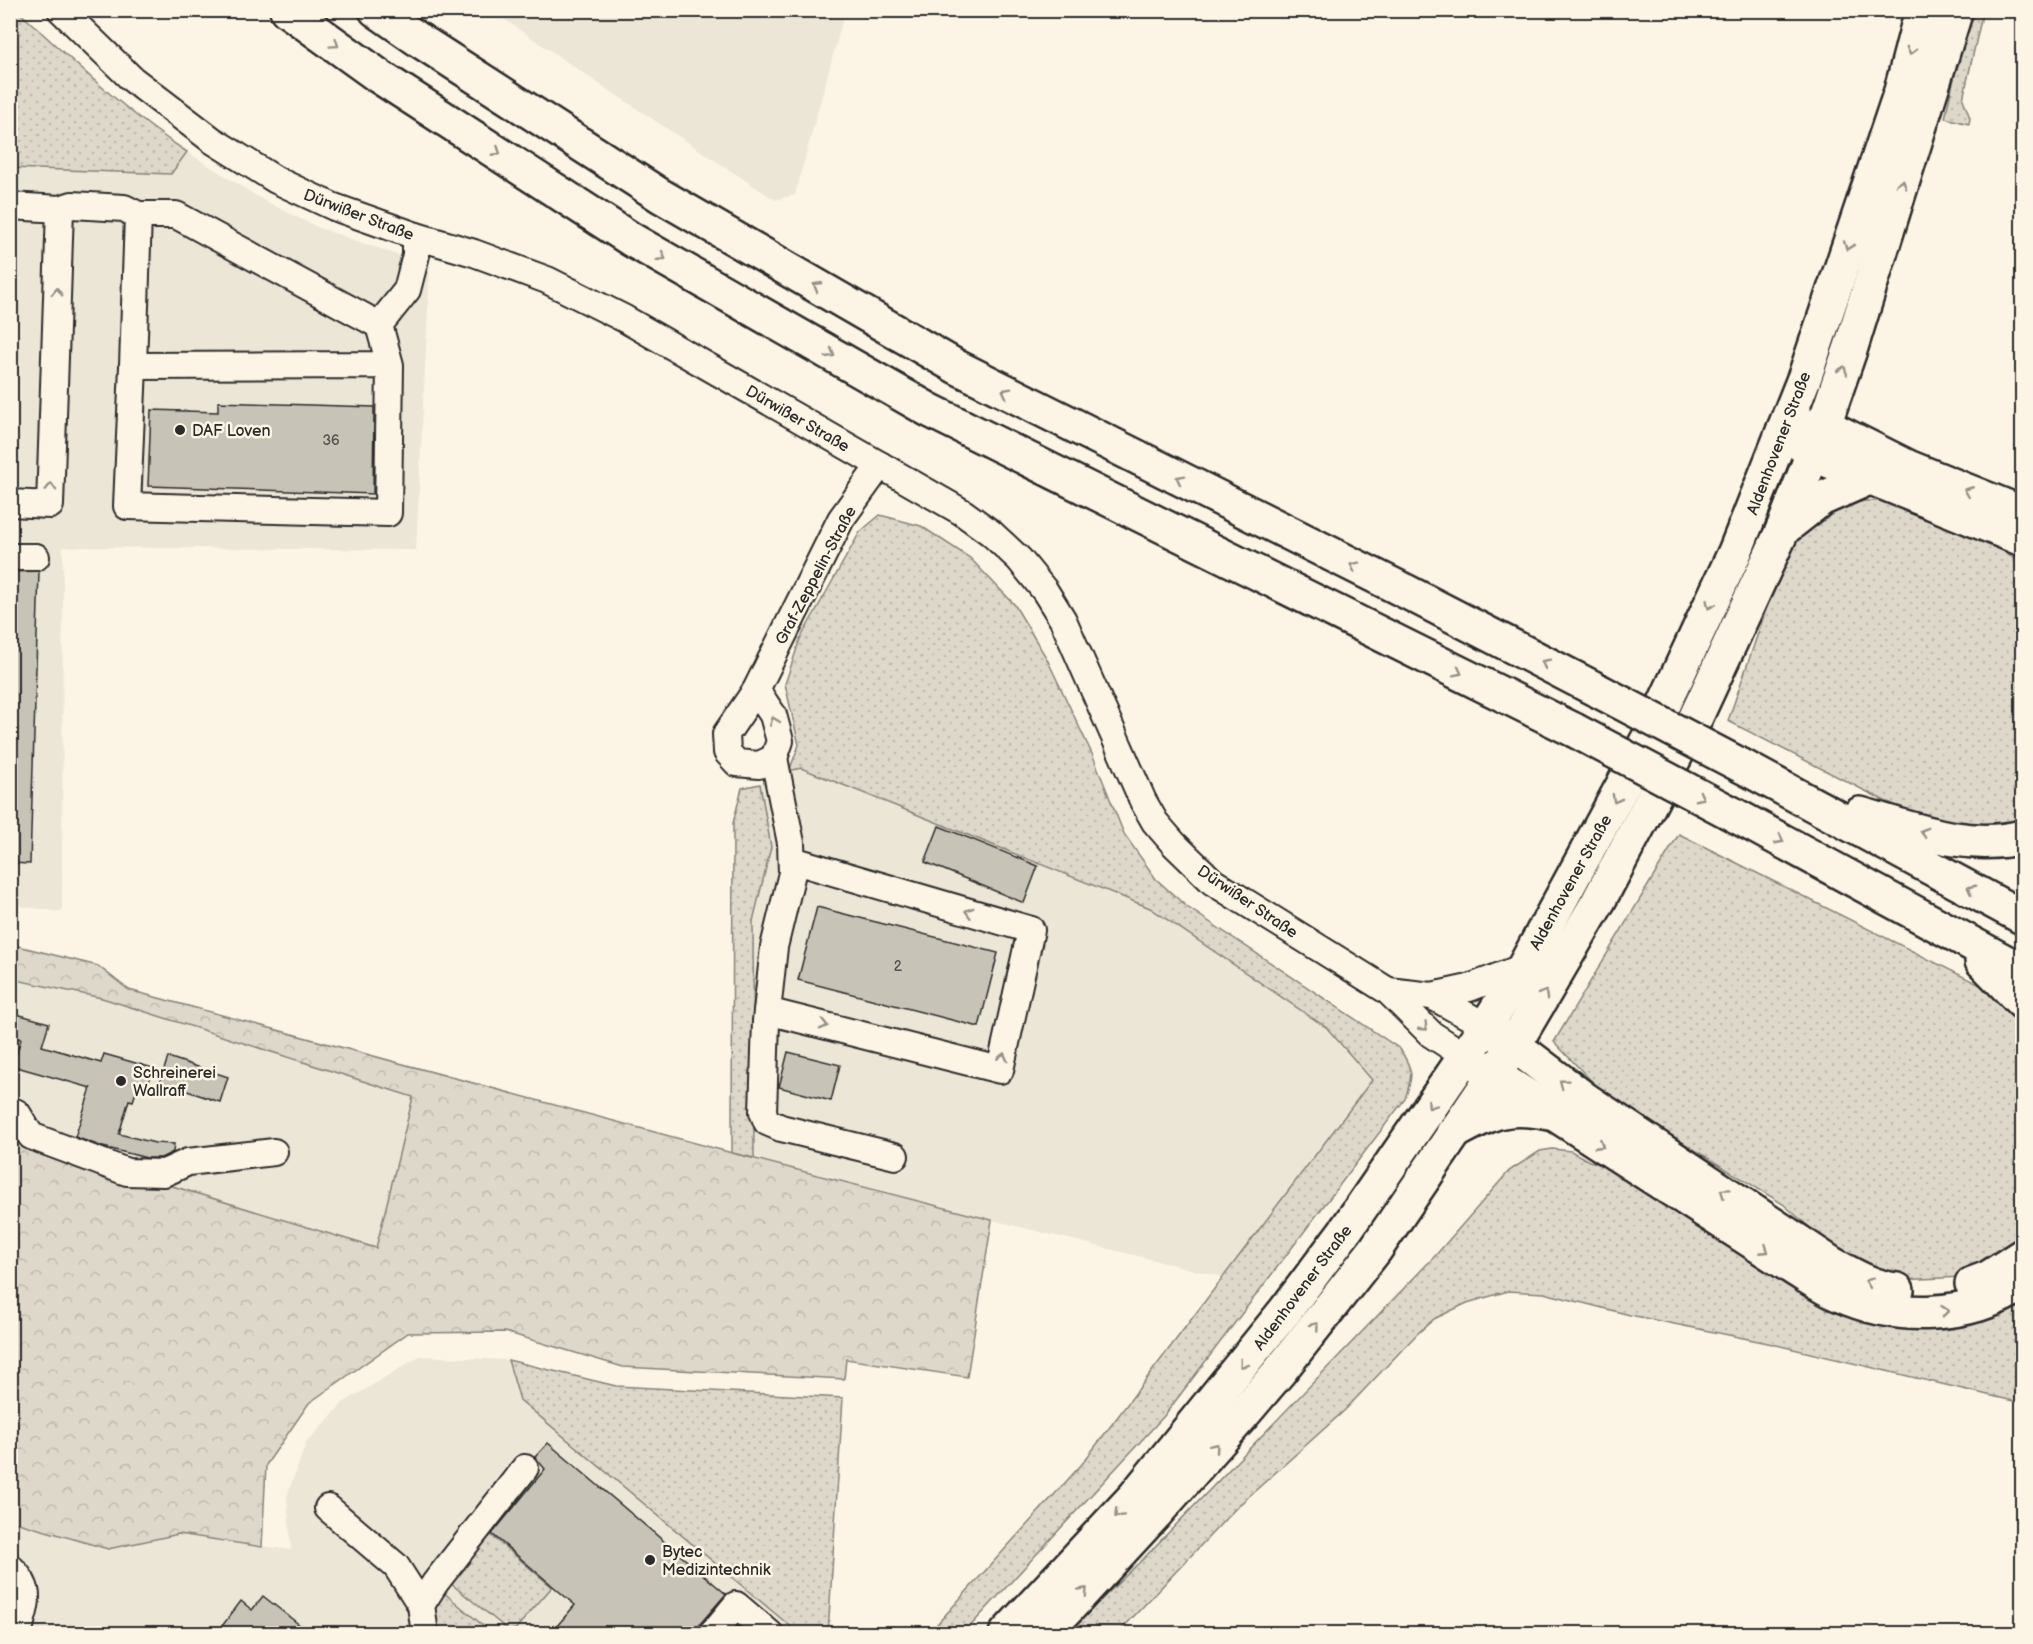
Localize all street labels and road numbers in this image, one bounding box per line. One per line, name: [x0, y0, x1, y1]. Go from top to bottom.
street label: Dürwißer Straße: [301, 186, 417, 245]
street label: Aldenhovener Straße: [1743, 369, 1816, 518]
street label: Dürwißer Straße: [742, 382, 853, 457]
street label: Graf-Zeppelin-Straße: [772, 503, 861, 648]
street label: Aldenhovener Straße: [1526, 811, 1617, 954]
street label: Dürwißer Straße: [1193, 862, 1301, 943]
street label: Aldenhovener Straße: [1250, 1221, 1357, 1354]

